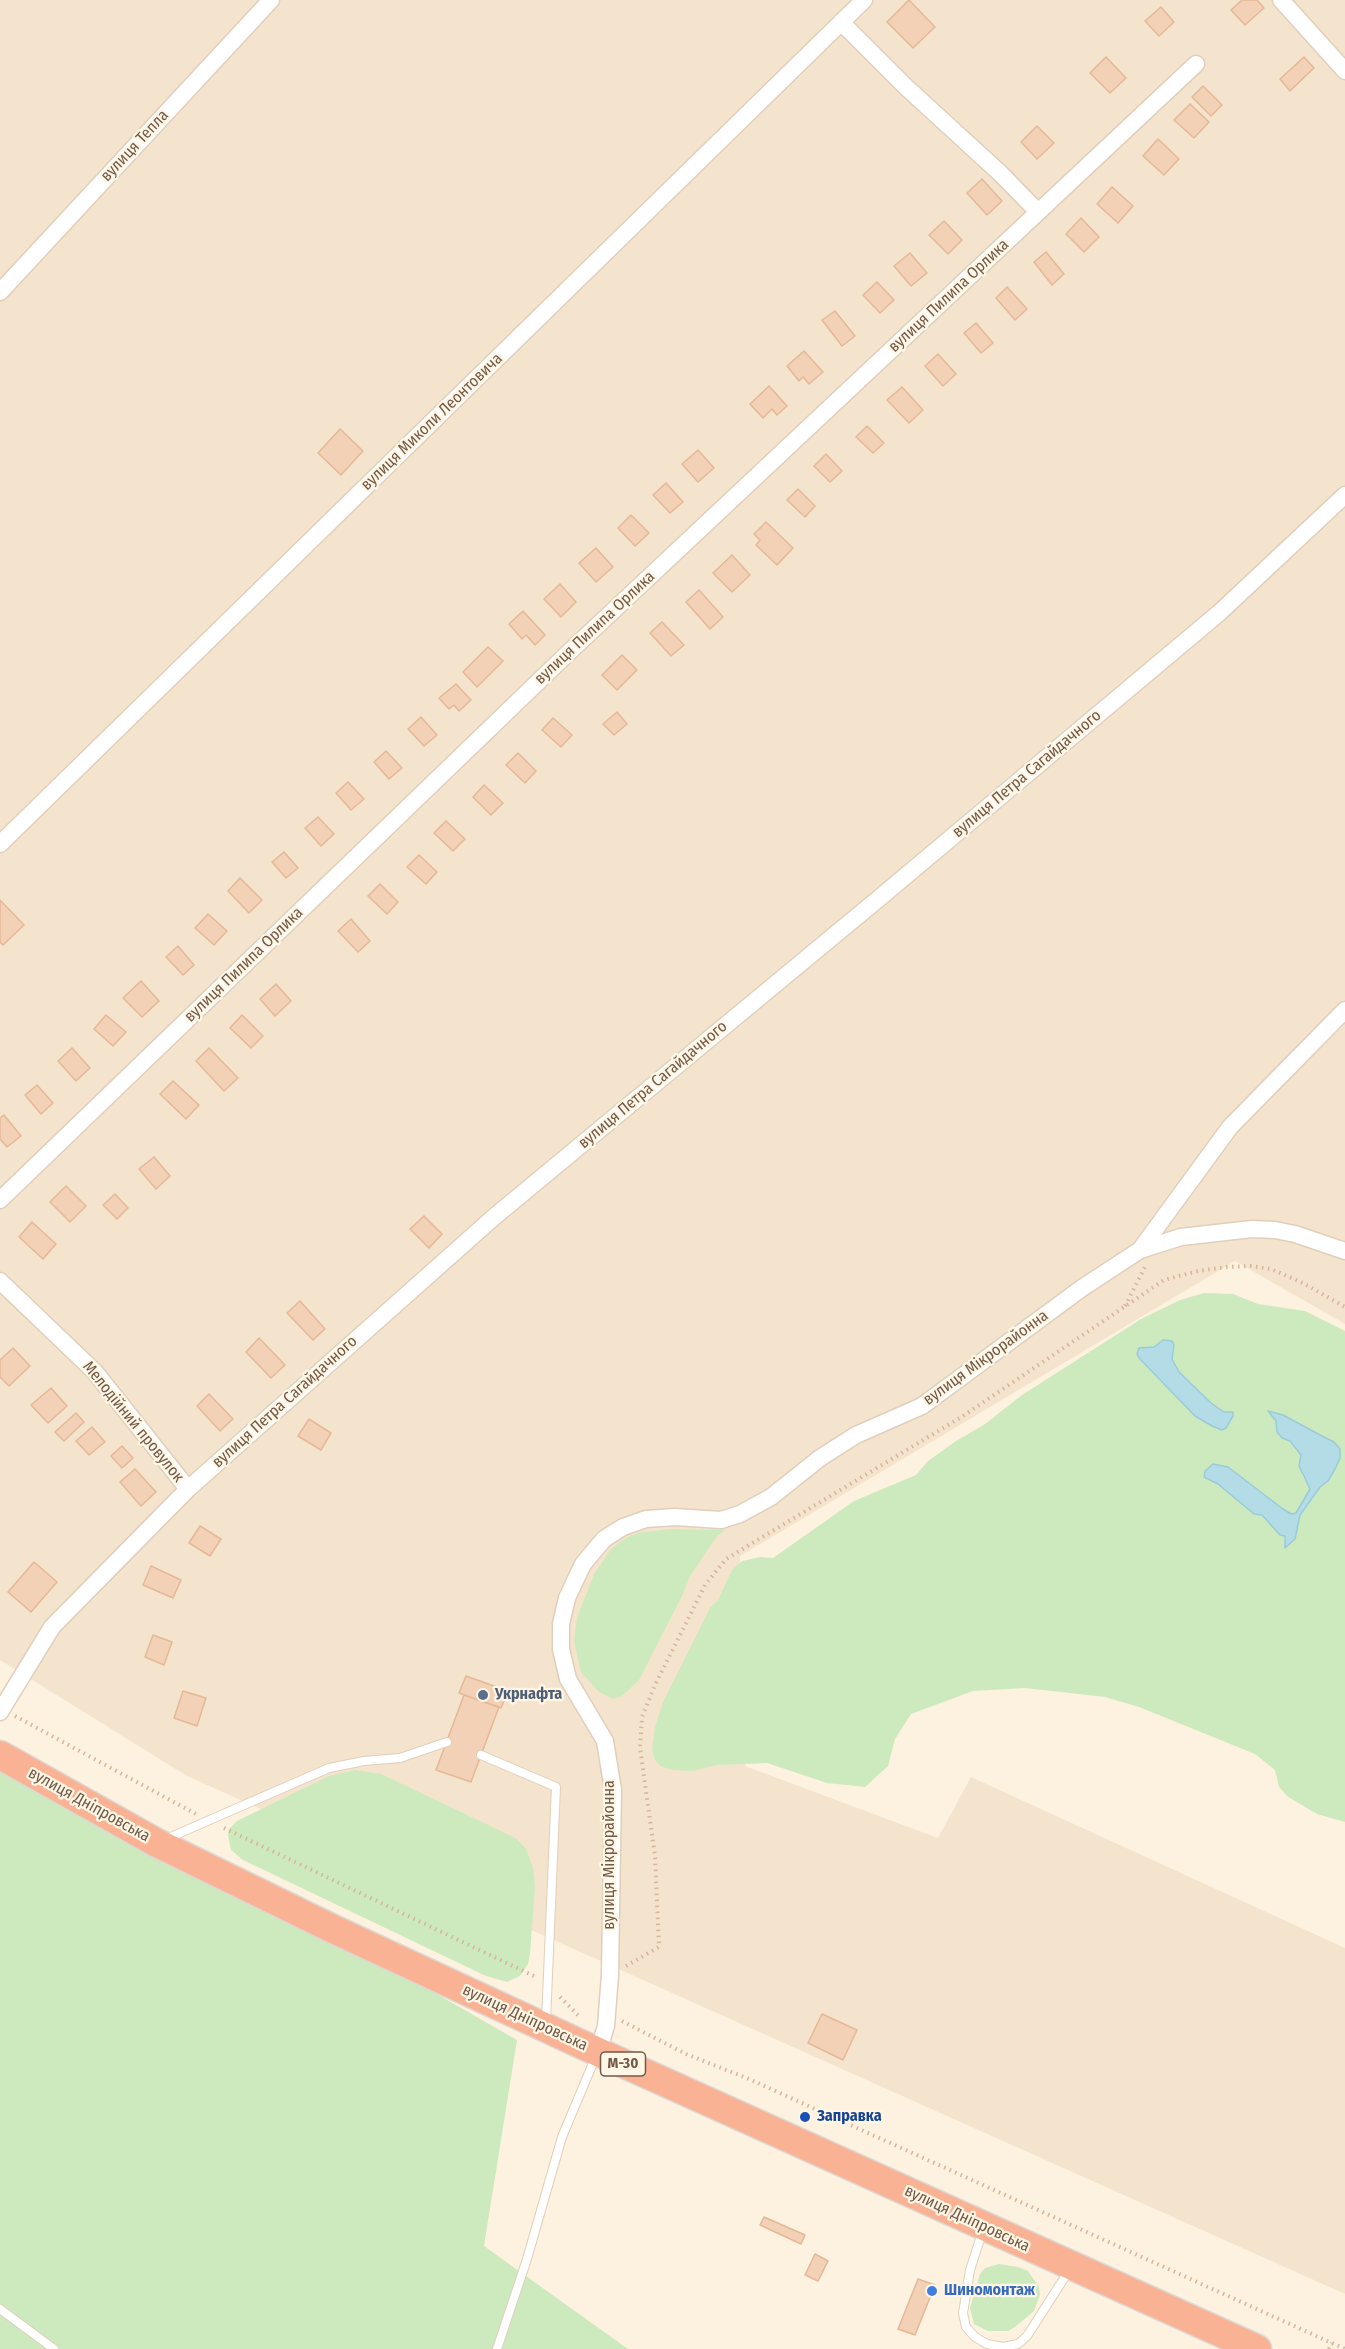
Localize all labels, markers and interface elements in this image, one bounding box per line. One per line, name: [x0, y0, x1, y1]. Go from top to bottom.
street label: вулиця Тепла: [97, 106, 173, 186]
street label: вулиця Пилипа Орлика: [885, 235, 1013, 357]
street label: вулиця Миколи Леонтовича: [357, 349, 507, 495]
street label: вулиця Пилипа Орлика: [531, 567, 659, 689]
street label: вулиця Петра Сагайдачного: [949, 706, 1105, 842]
street label: вулиця Пилипа Орлика: [181, 903, 307, 1027]
street label: вулиця Петра Сагайдачного: [575, 1017, 731, 1153]
street label: вулиця Мікрорайонна: [920, 1306, 1052, 1410]
street label: вулиця Петра Сагайдачного: [209, 1332, 361, 1472]
street label: Мелодійний провулок: [78, 1358, 188, 1486]
place label: Укрнафта: [495, 1685, 562, 1705]
marker: Укрнафта: [476, 1688, 490, 1702]
street label: вулиця Дніпровська: [25, 1764, 153, 1846]
street label: вулиця Мікрорайонна: [600, 1780, 620, 1930]
street label: вулиця Дніпровська: [459, 1981, 591, 2055]
road number: М-30: [600, 2052, 646, 2076]
place label: Заправка: [817, 2107, 882, 2127]
marker: Заправка: [798, 2110, 812, 2124]
street label: вулиця Дніпровська: [901, 2182, 1033, 2256]
place label: Шиномонтаж: [944, 2281, 1035, 2301]
marker: Шиномонтаж: [925, 2284, 939, 2298]

